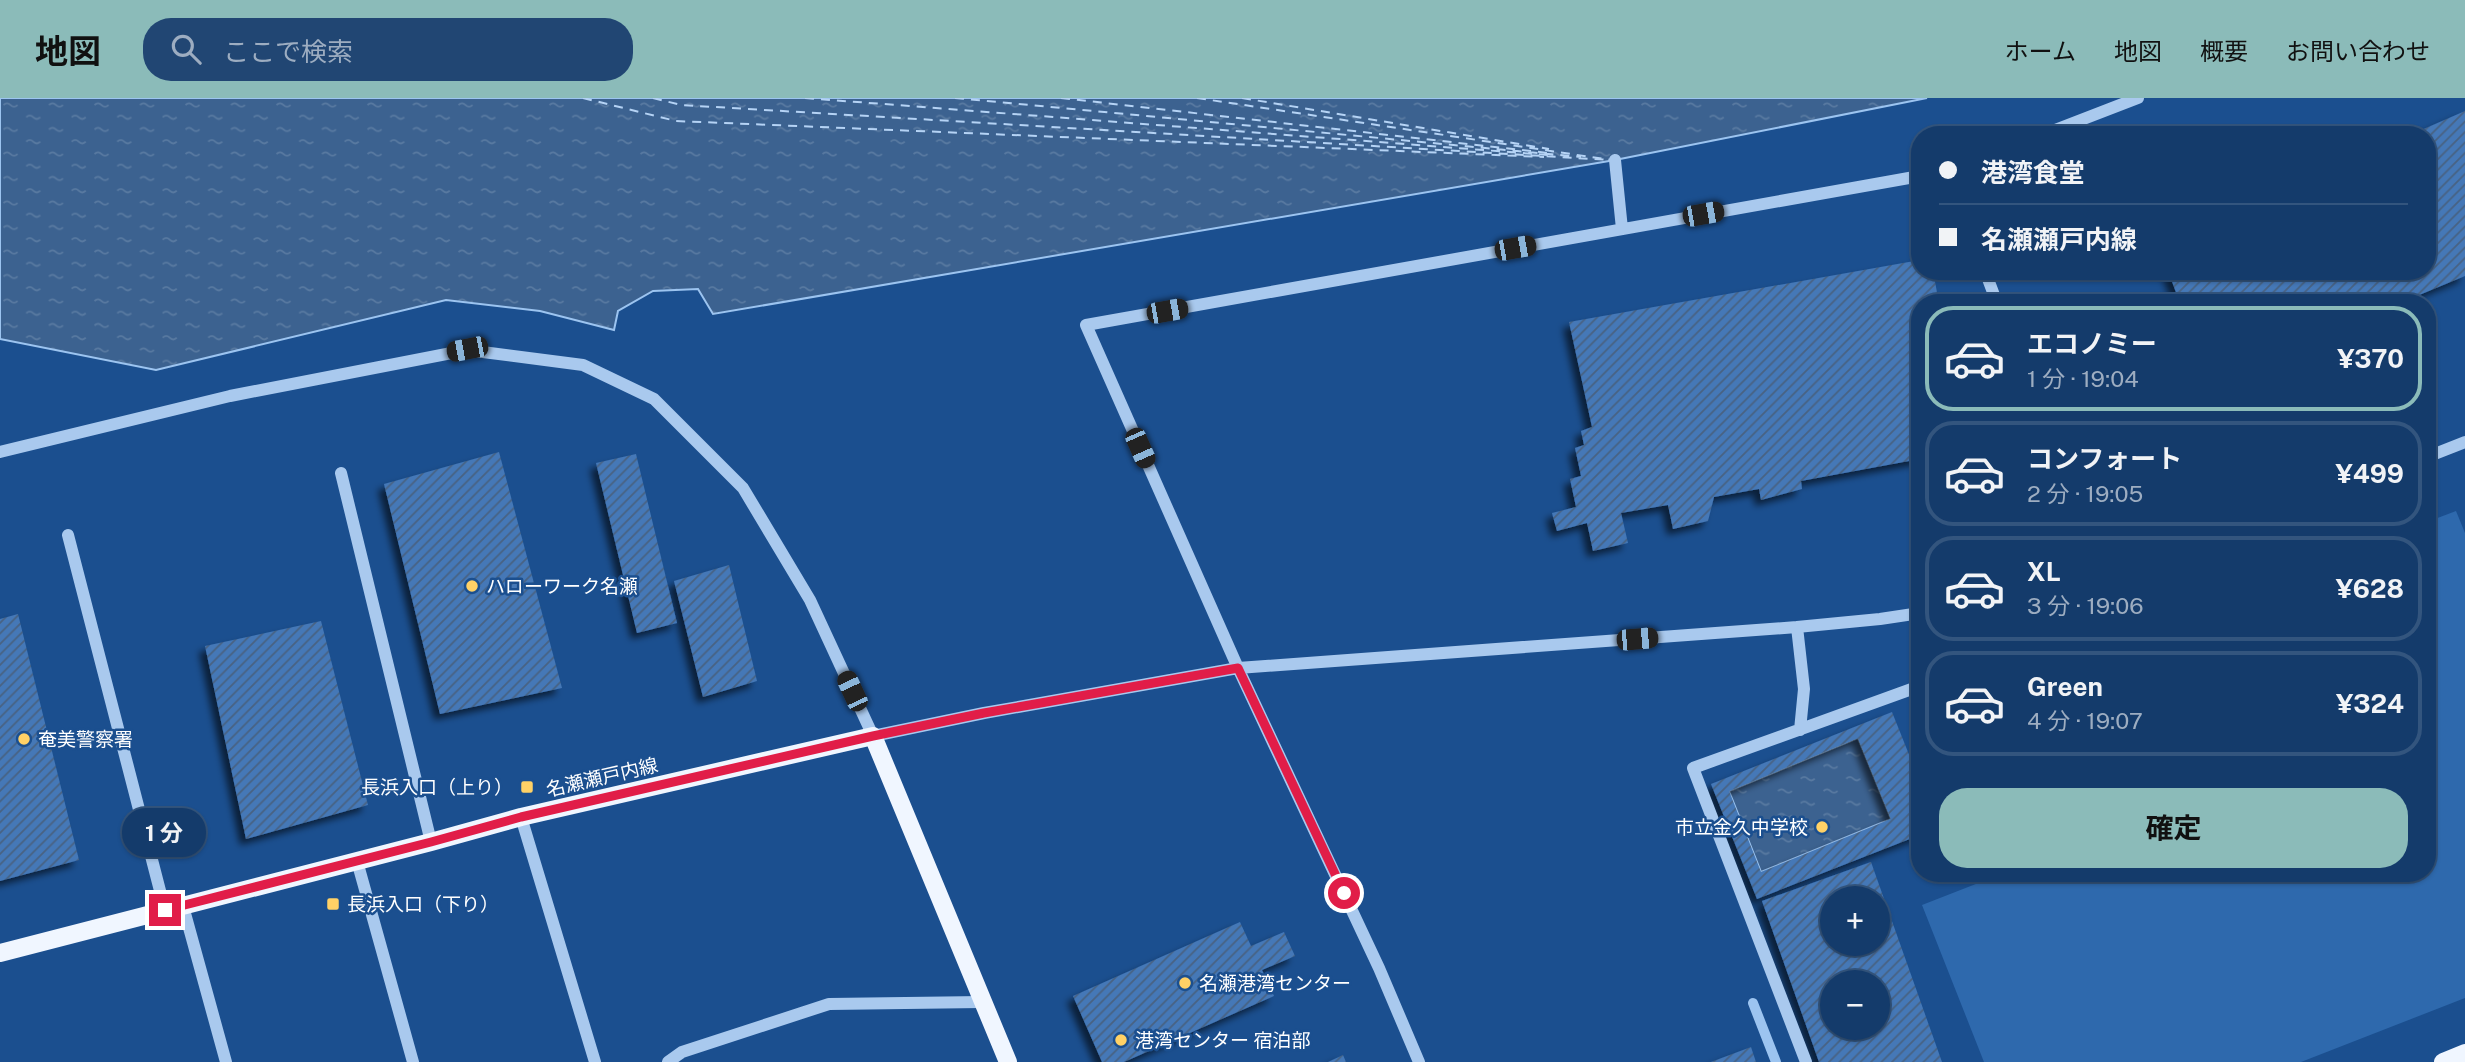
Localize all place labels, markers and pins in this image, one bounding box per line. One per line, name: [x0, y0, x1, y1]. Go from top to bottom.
place label: ハローワーク名瀬: [486, 575, 638, 597]
marker: ハローワーク名瀬: [464, 578, 480, 594]
place label: 奄美警察署: [38, 728, 133, 750]
marker: 奄美警察署: [16, 731, 32, 747]
place label: 長浜入口（上り）: [361, 776, 513, 798]
marker: 長浜入口（上り）: [519, 779, 535, 795]
place label: 市立金久中学校: [1675, 816, 1808, 838]
marker: 市立金久中学校: [1814, 819, 1830, 835]
place label: 長浜入口（下り）: [347, 893, 499, 915]
marker: 長浜入口（下り）: [325, 896, 341, 912]
place label: 名瀬港湾センター: [1199, 972, 1351, 994]
marker: 名瀬港湾センター: [1177, 975, 1193, 991]
place label: 港湾センター 宿泊部: [1135, 1029, 1311, 1051]
marker: 港湾センター 宿泊部: [1113, 1032, 1129, 1048]

